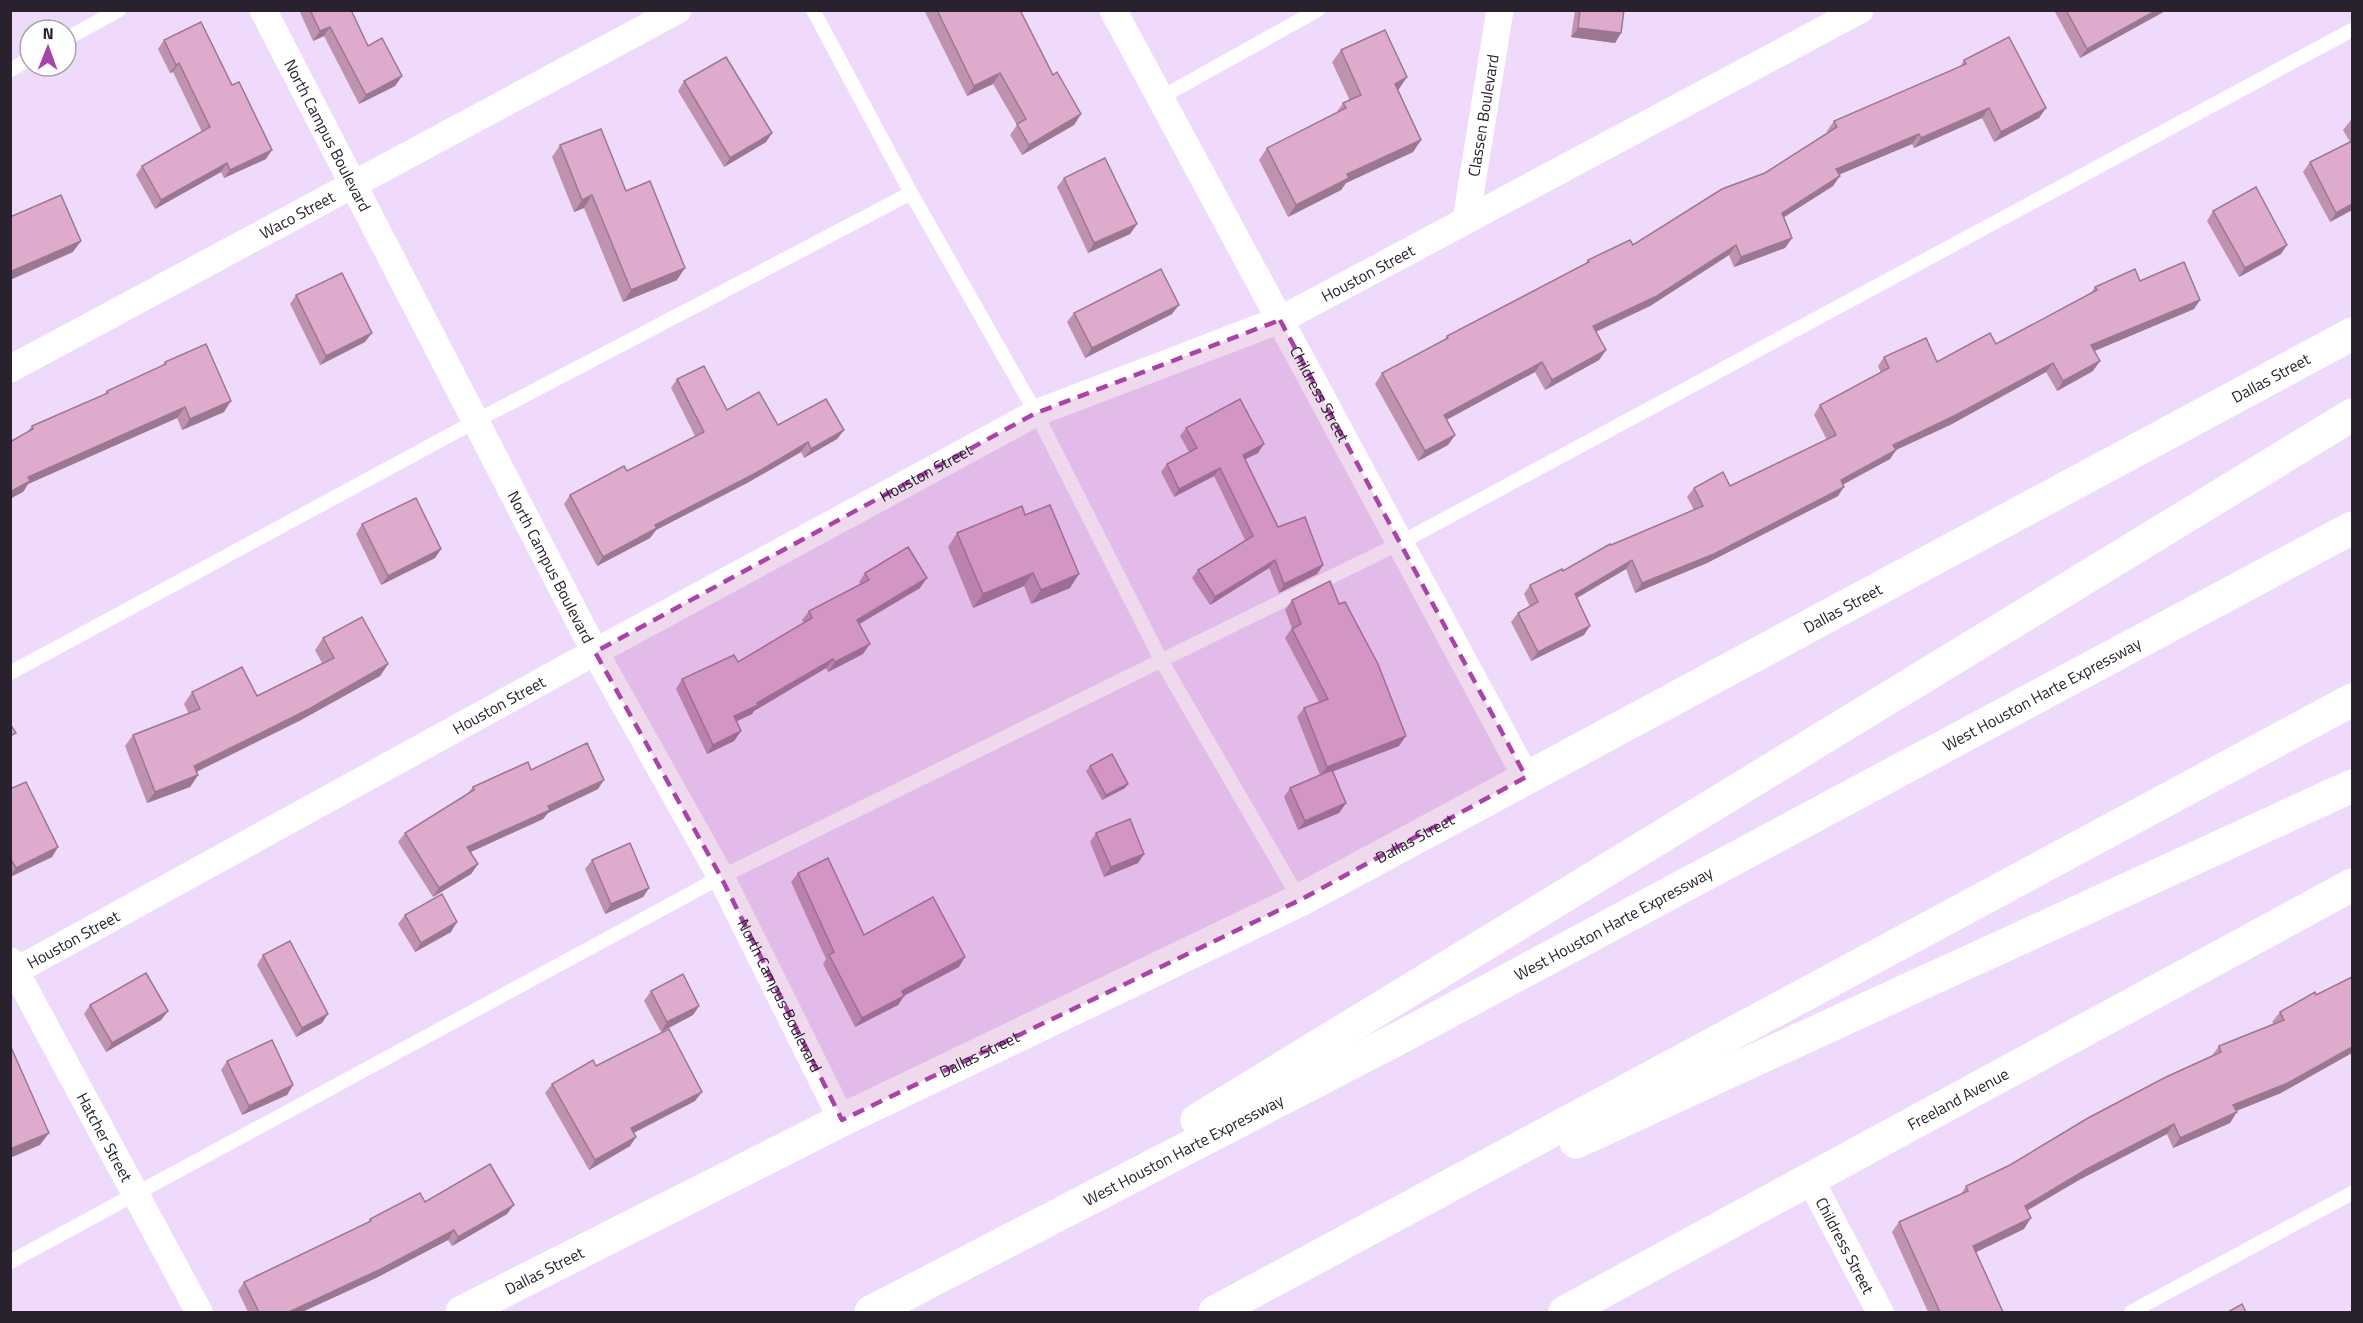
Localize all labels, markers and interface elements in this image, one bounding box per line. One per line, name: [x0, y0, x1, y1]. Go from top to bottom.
north arrow: [18, 18, 78, 78]
text: N: [43, 21, 54, 45]
street label: Classen Boulevard: [1461, 53, 1505, 178]
street label: North Campus Boulevard: [278, 55, 377, 216]
street label: Waco Street: [255, 184, 339, 245]
street label: Houston Street: [1317, 238, 1419, 308]
street label: Childress Street: [1284, 341, 1356, 447]
street label: Dallas Street: [2227, 347, 2315, 409]
street label: Houston Street: [875, 438, 977, 508]
street label: North Campus Boulevard: [502, 487, 600, 647]
street label: Dallas Street: [1799, 577, 1887, 639]
street label: West Houston Harte Expressway: [1938, 631, 2146, 757]
street label: Houston Street: [448, 669, 550, 740]
street label: Dallas Street: [1371, 807, 1459, 869]
street label: West Houston Harte Expressway: [1510, 860, 1717, 986]
street label: Houston Street: [22, 904, 124, 975]
street label: North Campus Boulevard: [732, 915, 828, 1076]
street label: Dallas Street: [935, 1024, 1024, 1084]
street label: Freeland Avenue: [1903, 1062, 2013, 1136]
street label: Hatcher Street: [71, 1088, 139, 1186]
street label: West Houston Harte Expressway: [1079, 1088, 1288, 1212]
street label: Childress Street: [1810, 1193, 1880, 1298]
street label: Dallas Street: [500, 1240, 588, 1301]

